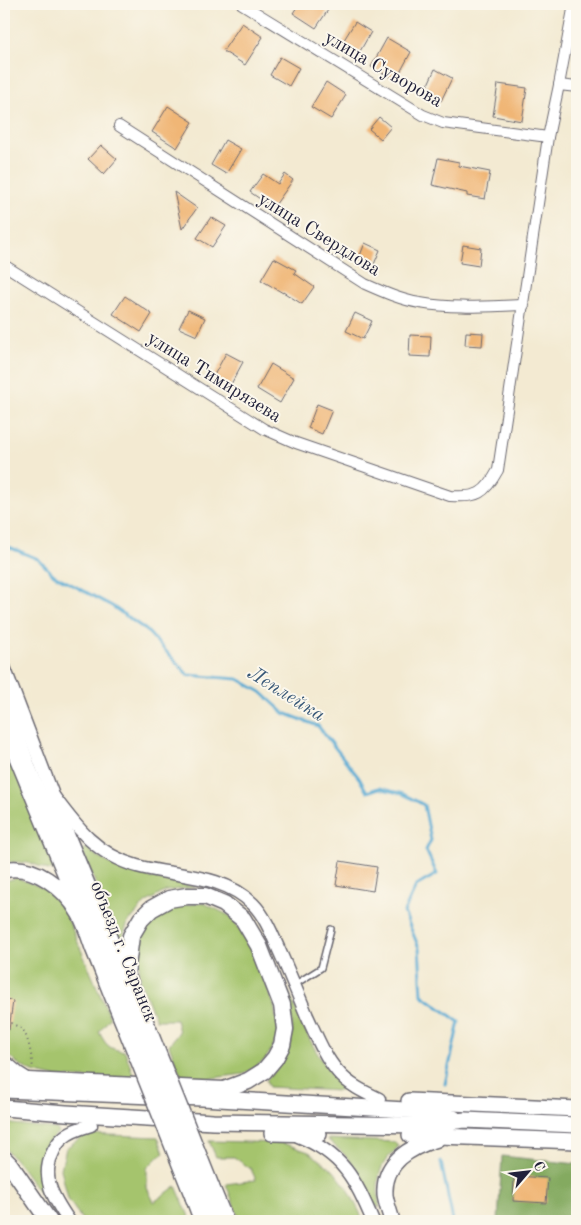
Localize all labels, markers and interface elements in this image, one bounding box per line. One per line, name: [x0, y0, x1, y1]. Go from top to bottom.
street label: улица Суворова: [320, 29, 446, 112]
street label: улица Свердлова: [254, 190, 384, 281]
street label: улица Тимирязева: [143, 329, 285, 427]
water label: Леплейка: [244, 663, 328, 726]
street label: объезд г. Саранск: [86, 879, 160, 1025]
north arrow: [504, 1148, 554, 1198]
text: С: [530, 1159, 547, 1174]

